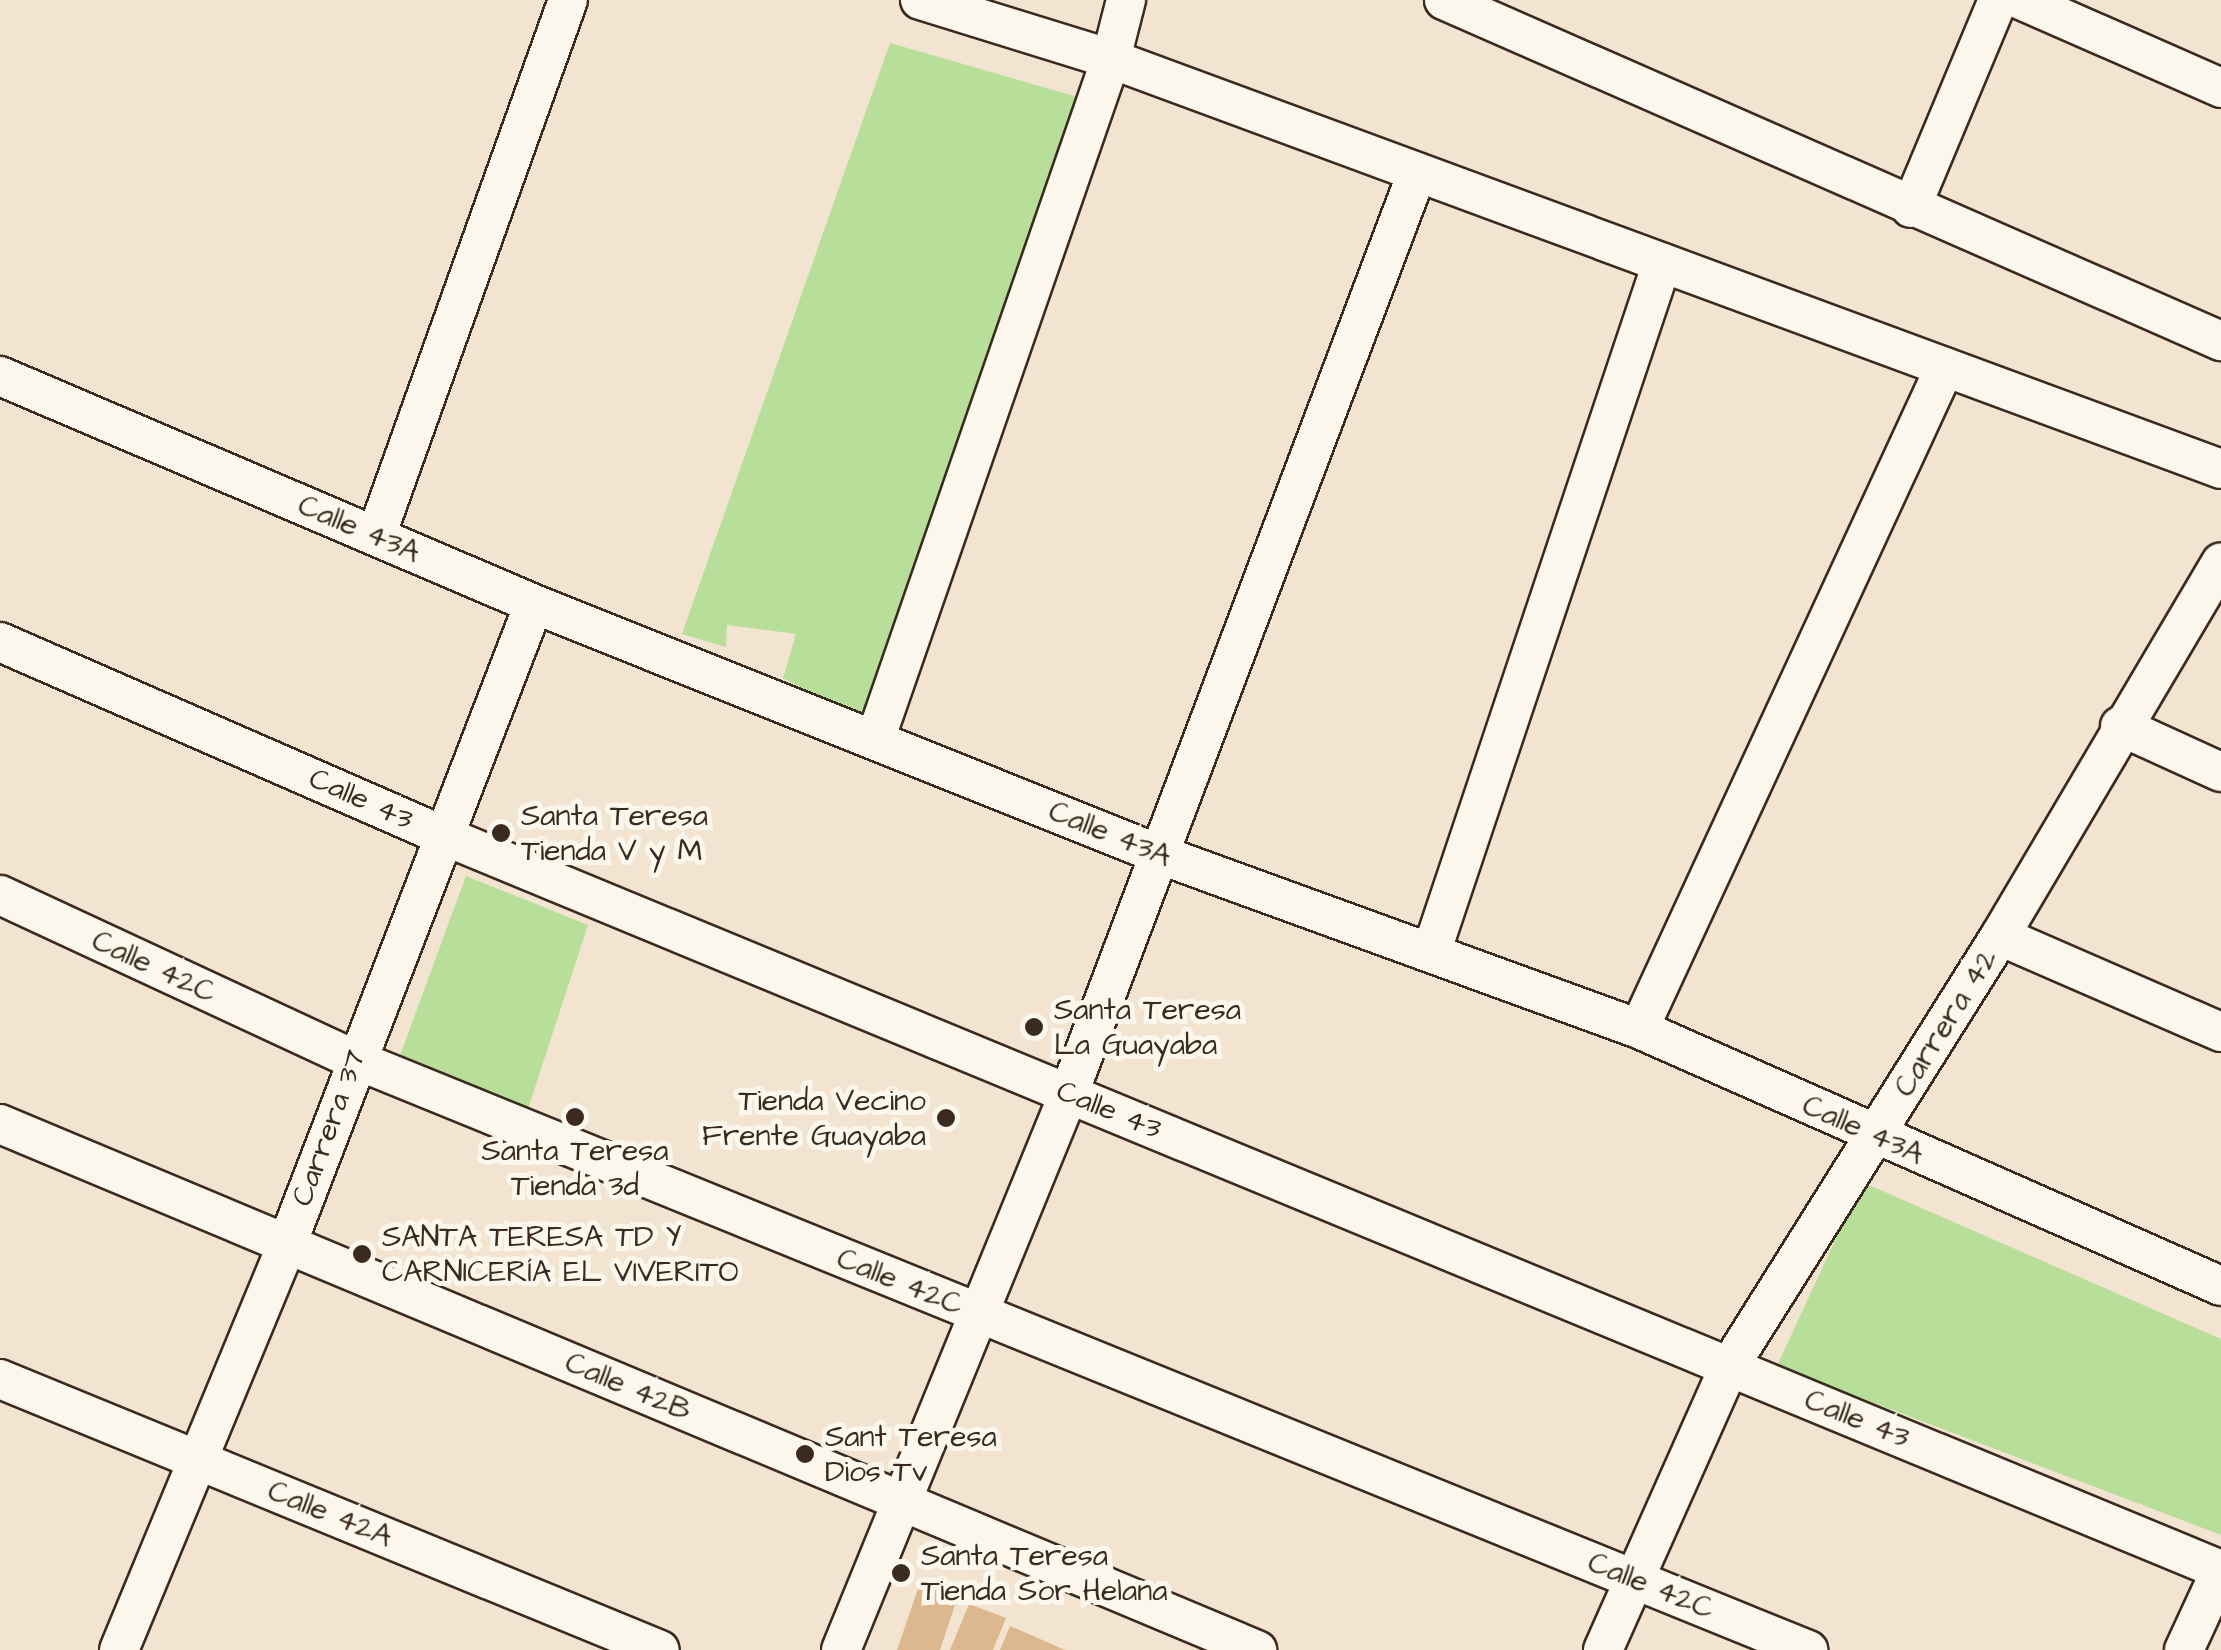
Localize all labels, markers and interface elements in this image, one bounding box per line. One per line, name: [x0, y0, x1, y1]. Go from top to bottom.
street label: Calle 43A: [293, 487, 425, 571]
street label: Calle 43: [303, 760, 419, 838]
street label: Calle 43A: [1043, 793, 1177, 875]
place label: Santa Teresa Tienda V y M: [521, 798, 708, 868]
marker: Santa Teresa Tienda V y M: [490, 822, 512, 844]
street label: Calle 42C: [86, 923, 222, 1011]
street label: Carrera 42: [1886, 943, 2006, 1103]
place label: Santa Teresa La Guayaba: [1054, 992, 1241, 1062]
marker: Santa Teresa La Guayaba: [1023, 1016, 1045, 1038]
street label: Carrera 37: [284, 1045, 374, 1211]
street label: Calle 43: [1051, 1073, 1167, 1147]
place label: Tienda Vecino Frente Guayaba: [702, 1083, 926, 1154]
street label: Calle 43A: [1797, 1087, 1929, 1173]
marker: Santa Teresa Tienda 3d: [564, 1106, 586, 1128]
marker: Tienda Vecino Frente Guayaba: [935, 1107, 957, 1129]
place label: Santa Teresa Tienda 3d: [482, 1133, 668, 1204]
place label: SANTA TERESA TD Y CARNICERÍA EL VIVERITO: [382, 1219, 739, 1290]
street label: Calle 42C: [832, 1240, 968, 1324]
marker: SANTA TERESA TD Y CARNICERÍA EL VIVERITO: [351, 1243, 373, 1265]
street label: Calle 42B: [560, 1344, 696, 1430]
street label: Calle 43: [1799, 1382, 1915, 1456]
place label: Sant Teresa Dios Tv: [825, 1419, 997, 1490]
marker: Sant Teresa Dios Tv: [794, 1443, 816, 1465]
street label: Calle 42A: [263, 1473, 397, 1555]
place label: Santa Teresa Tienda Sor Helana: [921, 1538, 1167, 1608]
street label: Calle 42C: [1583, 1544, 1719, 1628]
marker: Santa Teresa Tienda Sor Helana: [890, 1562, 912, 1584]

